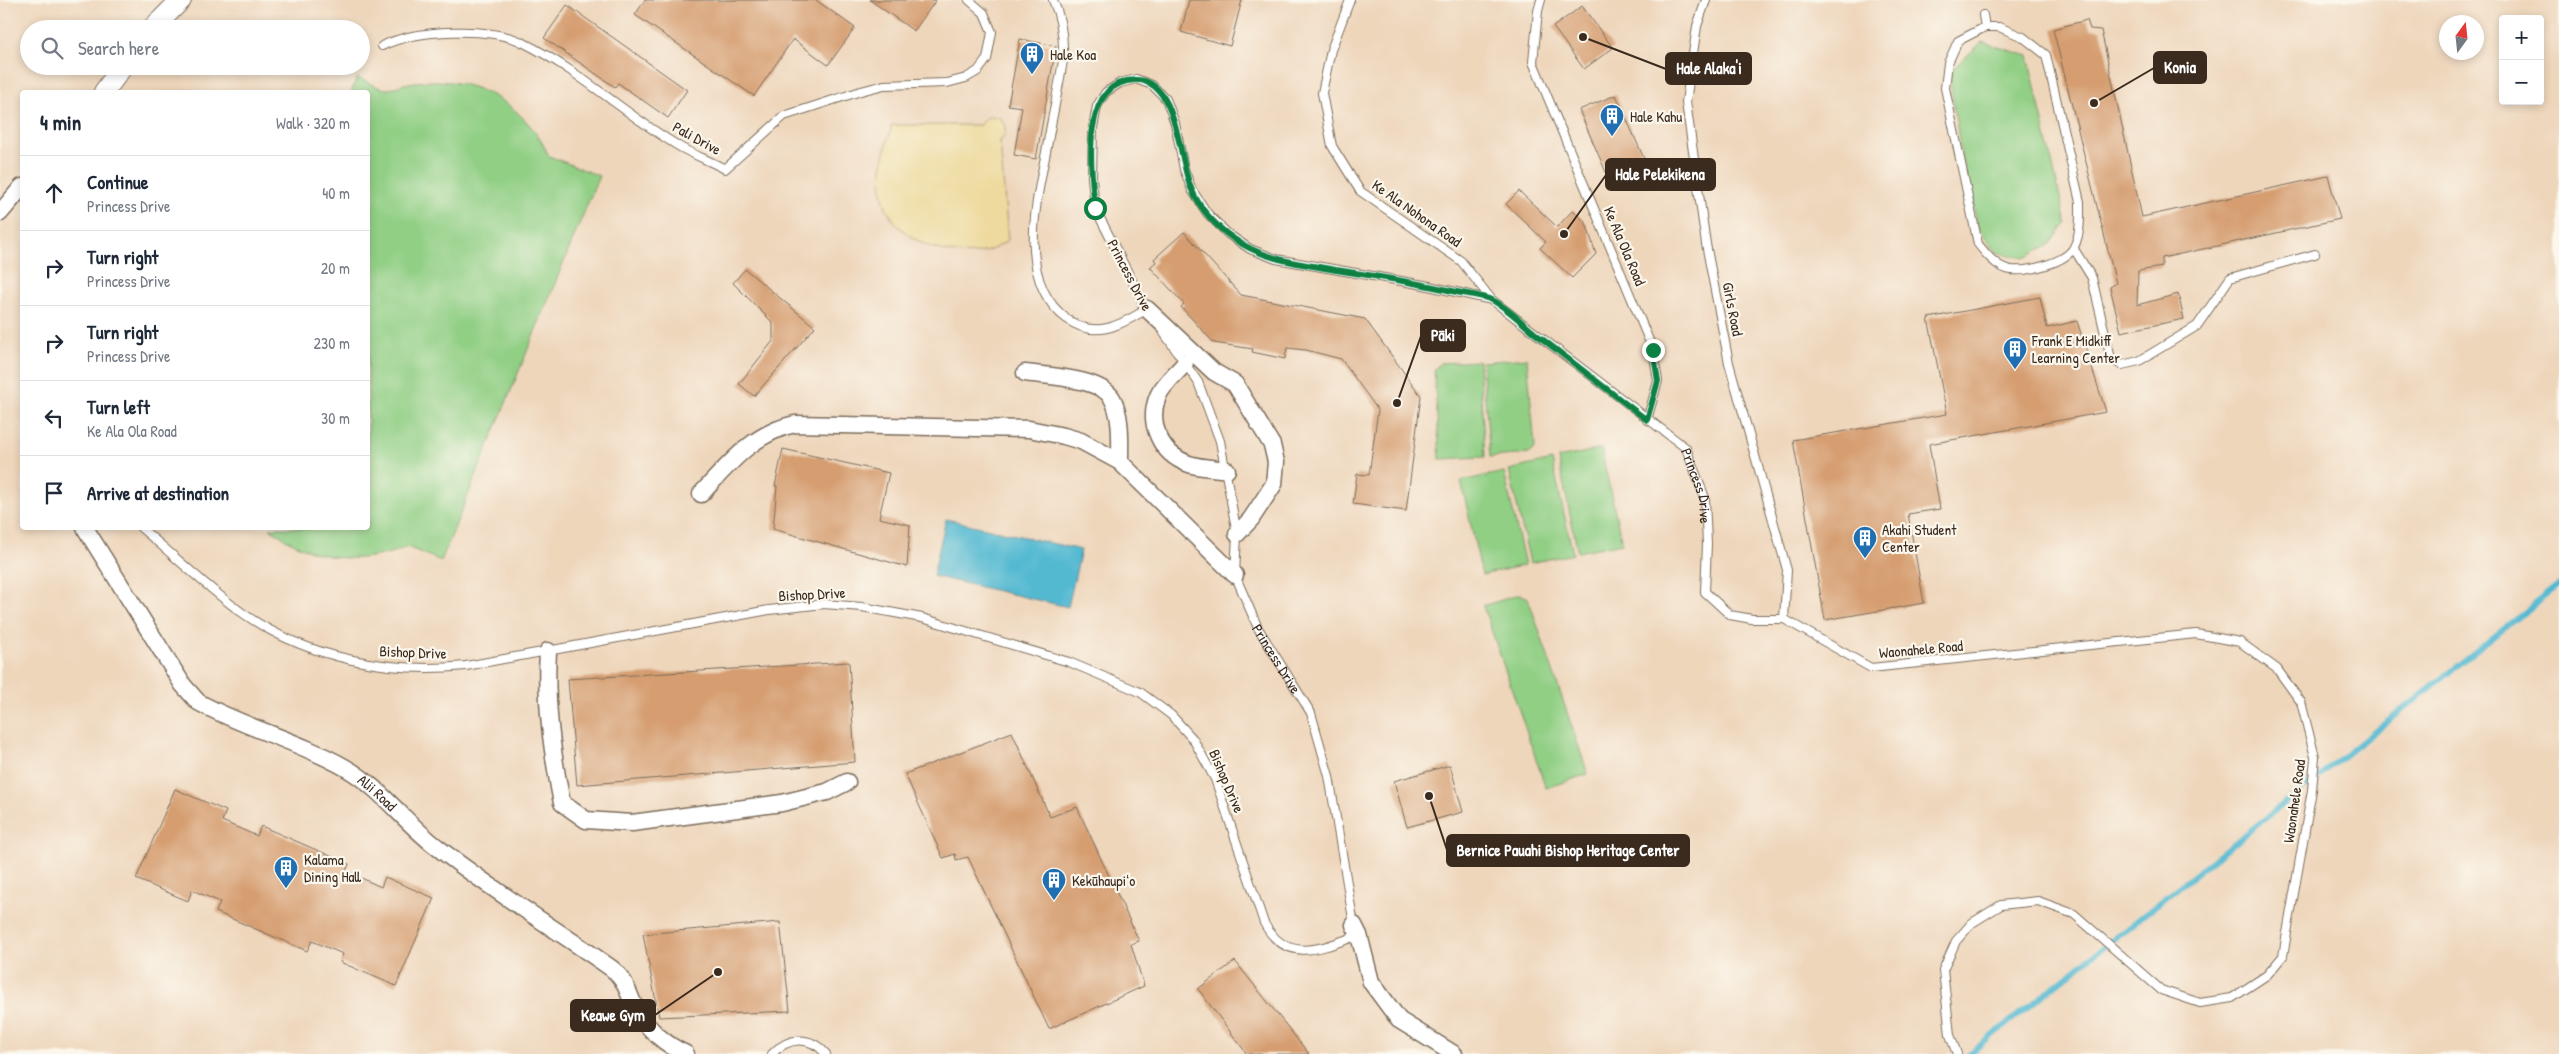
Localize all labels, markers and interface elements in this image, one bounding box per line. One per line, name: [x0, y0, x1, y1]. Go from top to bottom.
north arrow: [2439, 15, 2484, 60]
map controls: [2499, 15, 2544, 105]
button: +: [2499, 15, 2544, 60]
search box: [20, 20, 370, 75]
icon: search: [38, 34, 66, 62]
text: Search here: [78, 35, 159, 61]
building icon: Hale Koa: [1019, 41, 1045, 75]
place label: Hale Koa: [1050, 44, 1096, 65]
callout: Konia: [2154, 52, 2206, 83]
callout: Hale Alaka'i: [1666, 53, 1751, 84]
text: Konia: [2164, 56, 2197, 78]
text: Hale Alaka'i: [1676, 57, 1742, 79]
button: −: [2499, 60, 2544, 105]
building icon: Hale Kahu: [1599, 103, 1625, 137]
place label: Hale Kahu: [1630, 106, 1682, 127]
text: 4 min: [40, 108, 81, 137]
text: Walk · 320 m: [276, 112, 350, 134]
street label: Pali Drive: [669, 116, 725, 160]
callout: Hale Pelekikena: [1606, 159, 1715, 190]
text: Hale Pelekikena: [1615, 163, 1705, 185]
text: Continue: [87, 169, 148, 195]
street label: Ke Ala Nohona Road: [1368, 174, 1466, 252]
icon: ahead: [40, 179, 68, 207]
text: 40 m: [322, 182, 350, 204]
text: Princess Drive: [87, 195, 170, 217]
route start: [1084, 197, 1107, 220]
street label: Ke Ala Ola Road: [1599, 203, 1651, 289]
street label: Princess Drive: [1102, 236, 1158, 314]
text: Turn right: [87, 244, 158, 270]
icon: right: [40, 254, 68, 282]
text: 20 m: [321, 257, 350, 279]
text: Princess Drive: [87, 270, 170, 292]
street label: Girls Road: [1718, 280, 1748, 338]
text: Turn right: [87, 319, 158, 345]
callout: Pāki: [1421, 320, 1465, 351]
text: Pāki: [1431, 324, 1455, 346]
icon: right: [40, 329, 68, 357]
place label: Frank E Midkiff Learning Center: [2031, 330, 2120, 368]
text: 230 m: [314, 332, 350, 354]
building icon: Frank E Midkiff Learning Center: [2002, 336, 2028, 370]
route end: [1642, 339, 1665, 362]
text: Princess Drive: [87, 345, 170, 367]
text: Turn left: [87, 394, 150, 420]
icon: left: [40, 404, 68, 432]
text: 30 m: [321, 407, 350, 429]
text: Ke Ala Ola Road: [87, 420, 177, 442]
street label: Princess Drive: [1676, 445, 1717, 524]
icon: arrive: [40, 479, 68, 507]
text: Arrive at destination: [87, 480, 229, 506]
place label: Akahi Student Center: [1882, 519, 1957, 557]
building icon: Akahi Student Center: [1852, 525, 1878, 559]
street label: Bishop Drive: [778, 582, 846, 606]
street label: Princess Drive: [1247, 620, 1307, 697]
street label: Waonahele Road: [1878, 635, 1964, 663]
street label: Bishop Drive: [379, 640, 447, 664]
street label: Bishop Drive: [1204, 746, 1250, 816]
street label: Waonahele Road: [2278, 758, 2310, 844]
street label: Alii Road: [354, 769, 402, 816]
callout: Bernice Pauahi Bishop Heritage Center: [1447, 835, 1689, 866]
text: Bernice Pauahi Bishop Heritage Center: [1457, 839, 1680, 862]
place label: Kalama Dining Hall: [304, 849, 361, 887]
building icon: Kalama Dining Hall: [273, 855, 299, 889]
building icon: Kekūhaupiʻo: [1041, 867, 1067, 901]
place label: Kekūhaupiʻo: [1072, 870, 1135, 891]
callout: Keawe Gym: [571, 1000, 655, 1031]
text: Keawe Gym: [581, 1004, 645, 1027]

